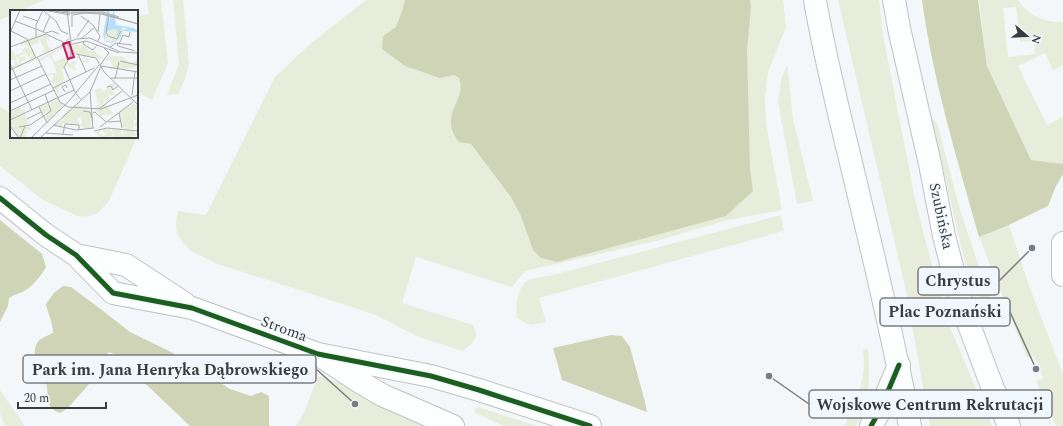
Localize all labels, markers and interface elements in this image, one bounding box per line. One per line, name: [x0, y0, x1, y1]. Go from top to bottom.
inset map: [10, 10, 138, 138]
north arrow: [1007, 16, 1047, 56]
text: N: [1026, 32, 1045, 46]
street label: Szubińska: [923, 181, 959, 252]
callout: Chrystus: [918, 267, 999, 295]
text: Chrystus: [925, 269, 991, 293]
callout: Plac Poznański: [880, 298, 1010, 326]
text: Plac Poznański: [888, 300, 1002, 324]
street label: Stroma: [258, 310, 311, 348]
callout: Park im. Jana Henryka Dąbrowskiego: [23, 355, 316, 383]
text: Park im. Jana Henryka Dąbrowskiego: [32, 358, 309, 382]
scale bar: [18, 384, 106, 410]
text: 20 m: [24, 389, 49, 408]
callout: Wojskowe Centrum Rekrutacji: [809, 390, 1052, 418]
text: Wojskowe Centrum Rekrutacji: [816, 393, 1044, 417]

